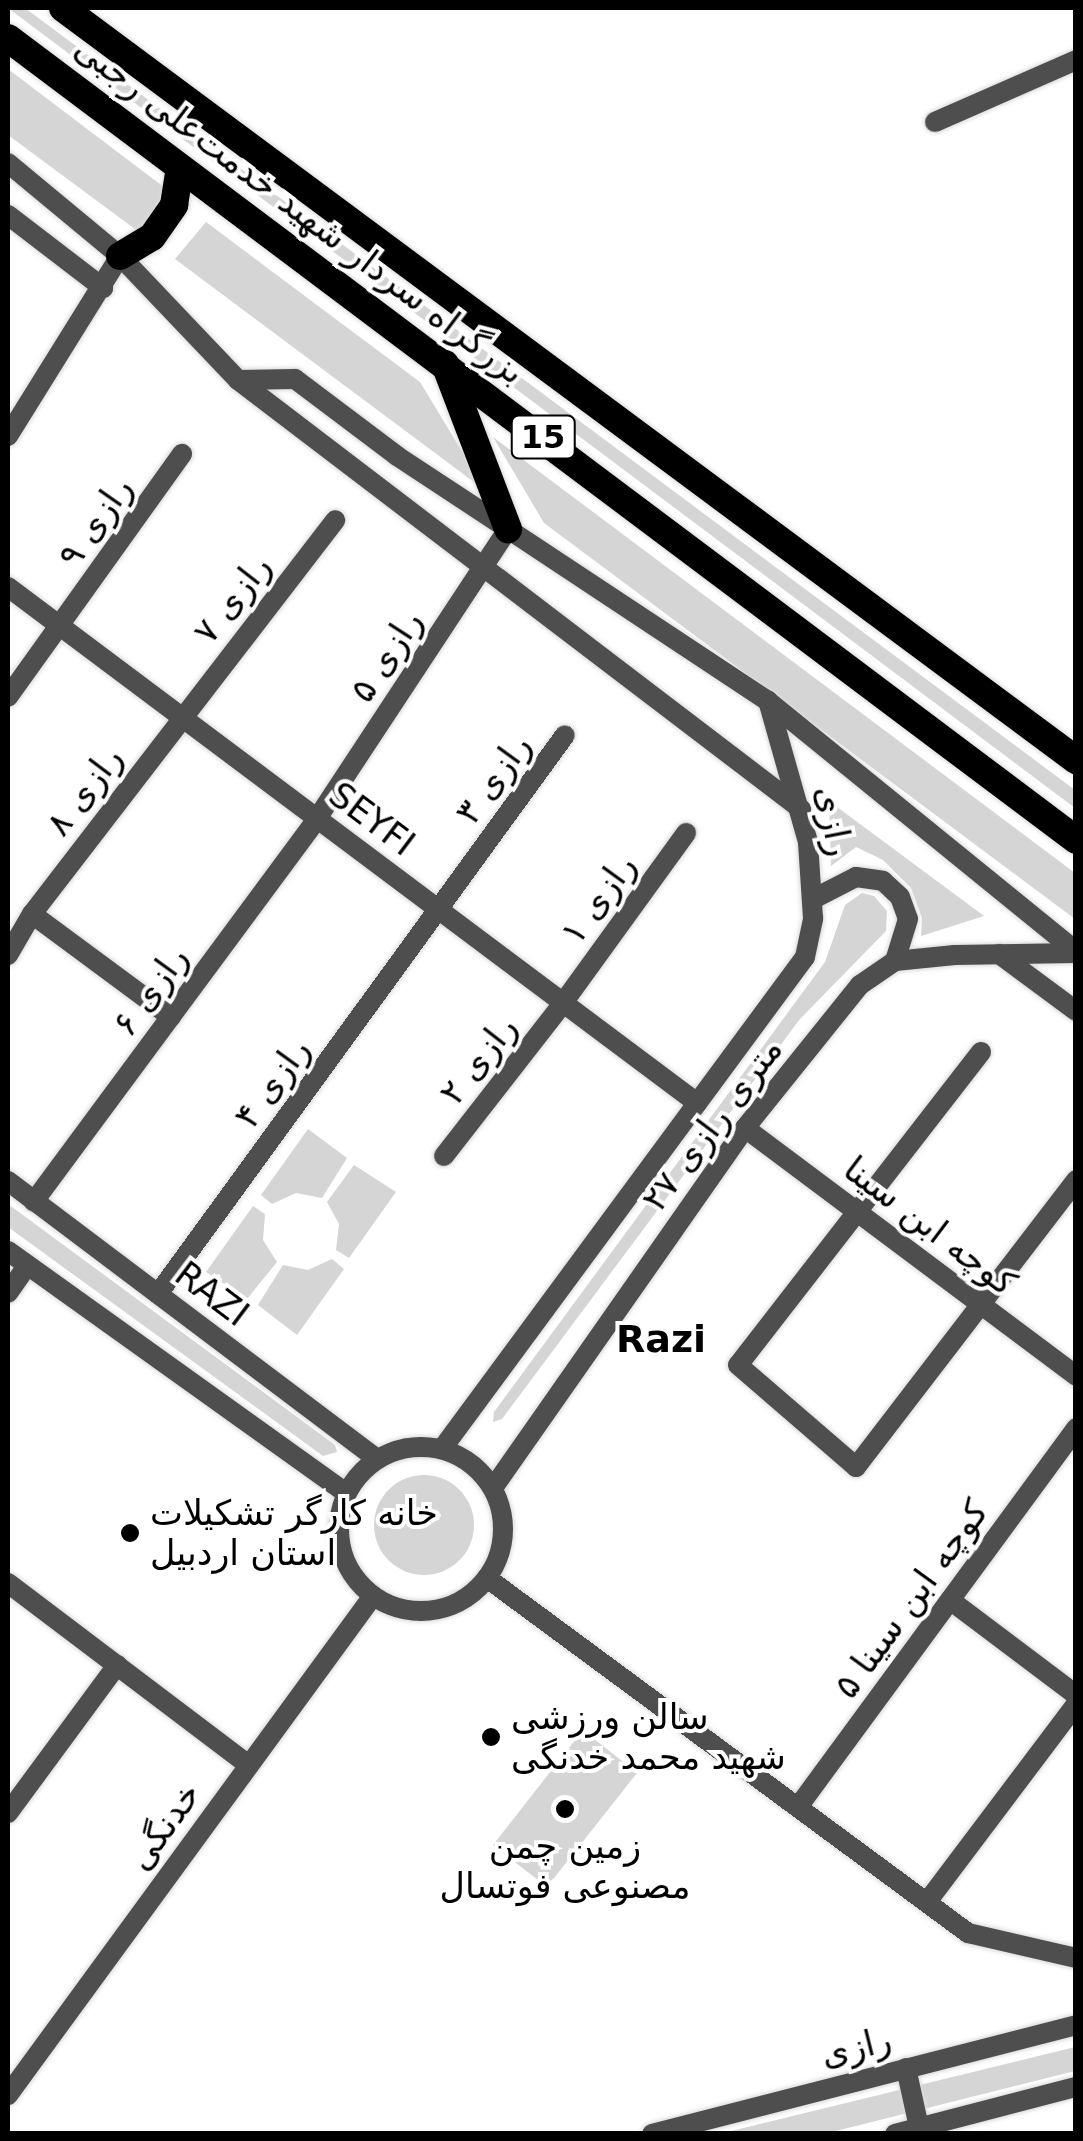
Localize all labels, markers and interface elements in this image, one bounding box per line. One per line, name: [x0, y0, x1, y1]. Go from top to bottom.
street label: بزرگراه سردار شهید خدمت‌علی رجبی: [67, 27, 533, 393]
road number: 15: [510, 410, 576, 464]
street label: رازی ۹: [49, 469, 141, 575]
street label: رازی ۷: [184, 546, 280, 652]
street label: رازی ۵: [341, 602, 431, 710]
street label: رازی ۳: [446, 726, 540, 832]
street label: رازی ۸: [37, 738, 131, 844]
street label: SEYFI: [321, 773, 423, 865]
street label: رازی: [807, 782, 861, 860]
street label: رازی ۱: [551, 846, 645, 952]
street label: رازی ۶: [103, 938, 197, 1044]
street label: رازی ۲: [430, 1007, 526, 1113]
street label: ۲۷ متری رازی: [633, 1029, 791, 1219]
street label: رازی ۴: [225, 1030, 319, 1136]
street label: کوچه ابن سینا: [836, 1148, 1024, 1304]
street label: RAZI: [167, 1253, 257, 1335]
district label: Razi: [616, 1317, 706, 1363]
place label: خانه کارگر تشکیلات استان اردبیل: [150, 1492, 438, 1574]
street label: کوچه ابن سینا ۵: [825, 1492, 997, 1706]
marker: خانه کارگر تشکیلات استان اردبیل: [119, 1522, 141, 1544]
place label: سالن ورزشی شهید محمد خدنگی: [511, 1696, 786, 1778]
marker: سالن ورزشی شهید محمد خدنگی: [480, 1726, 502, 1748]
street label: خدنگی: [118, 1774, 210, 1878]
marker: زمین چمن مصنوعی فوتسال: [554, 1798, 576, 1820]
place label: زمین چمن مصنوعی فوتسال: [440, 1825, 690, 1907]
street label: رازی: [817, 2018, 895, 2076]

